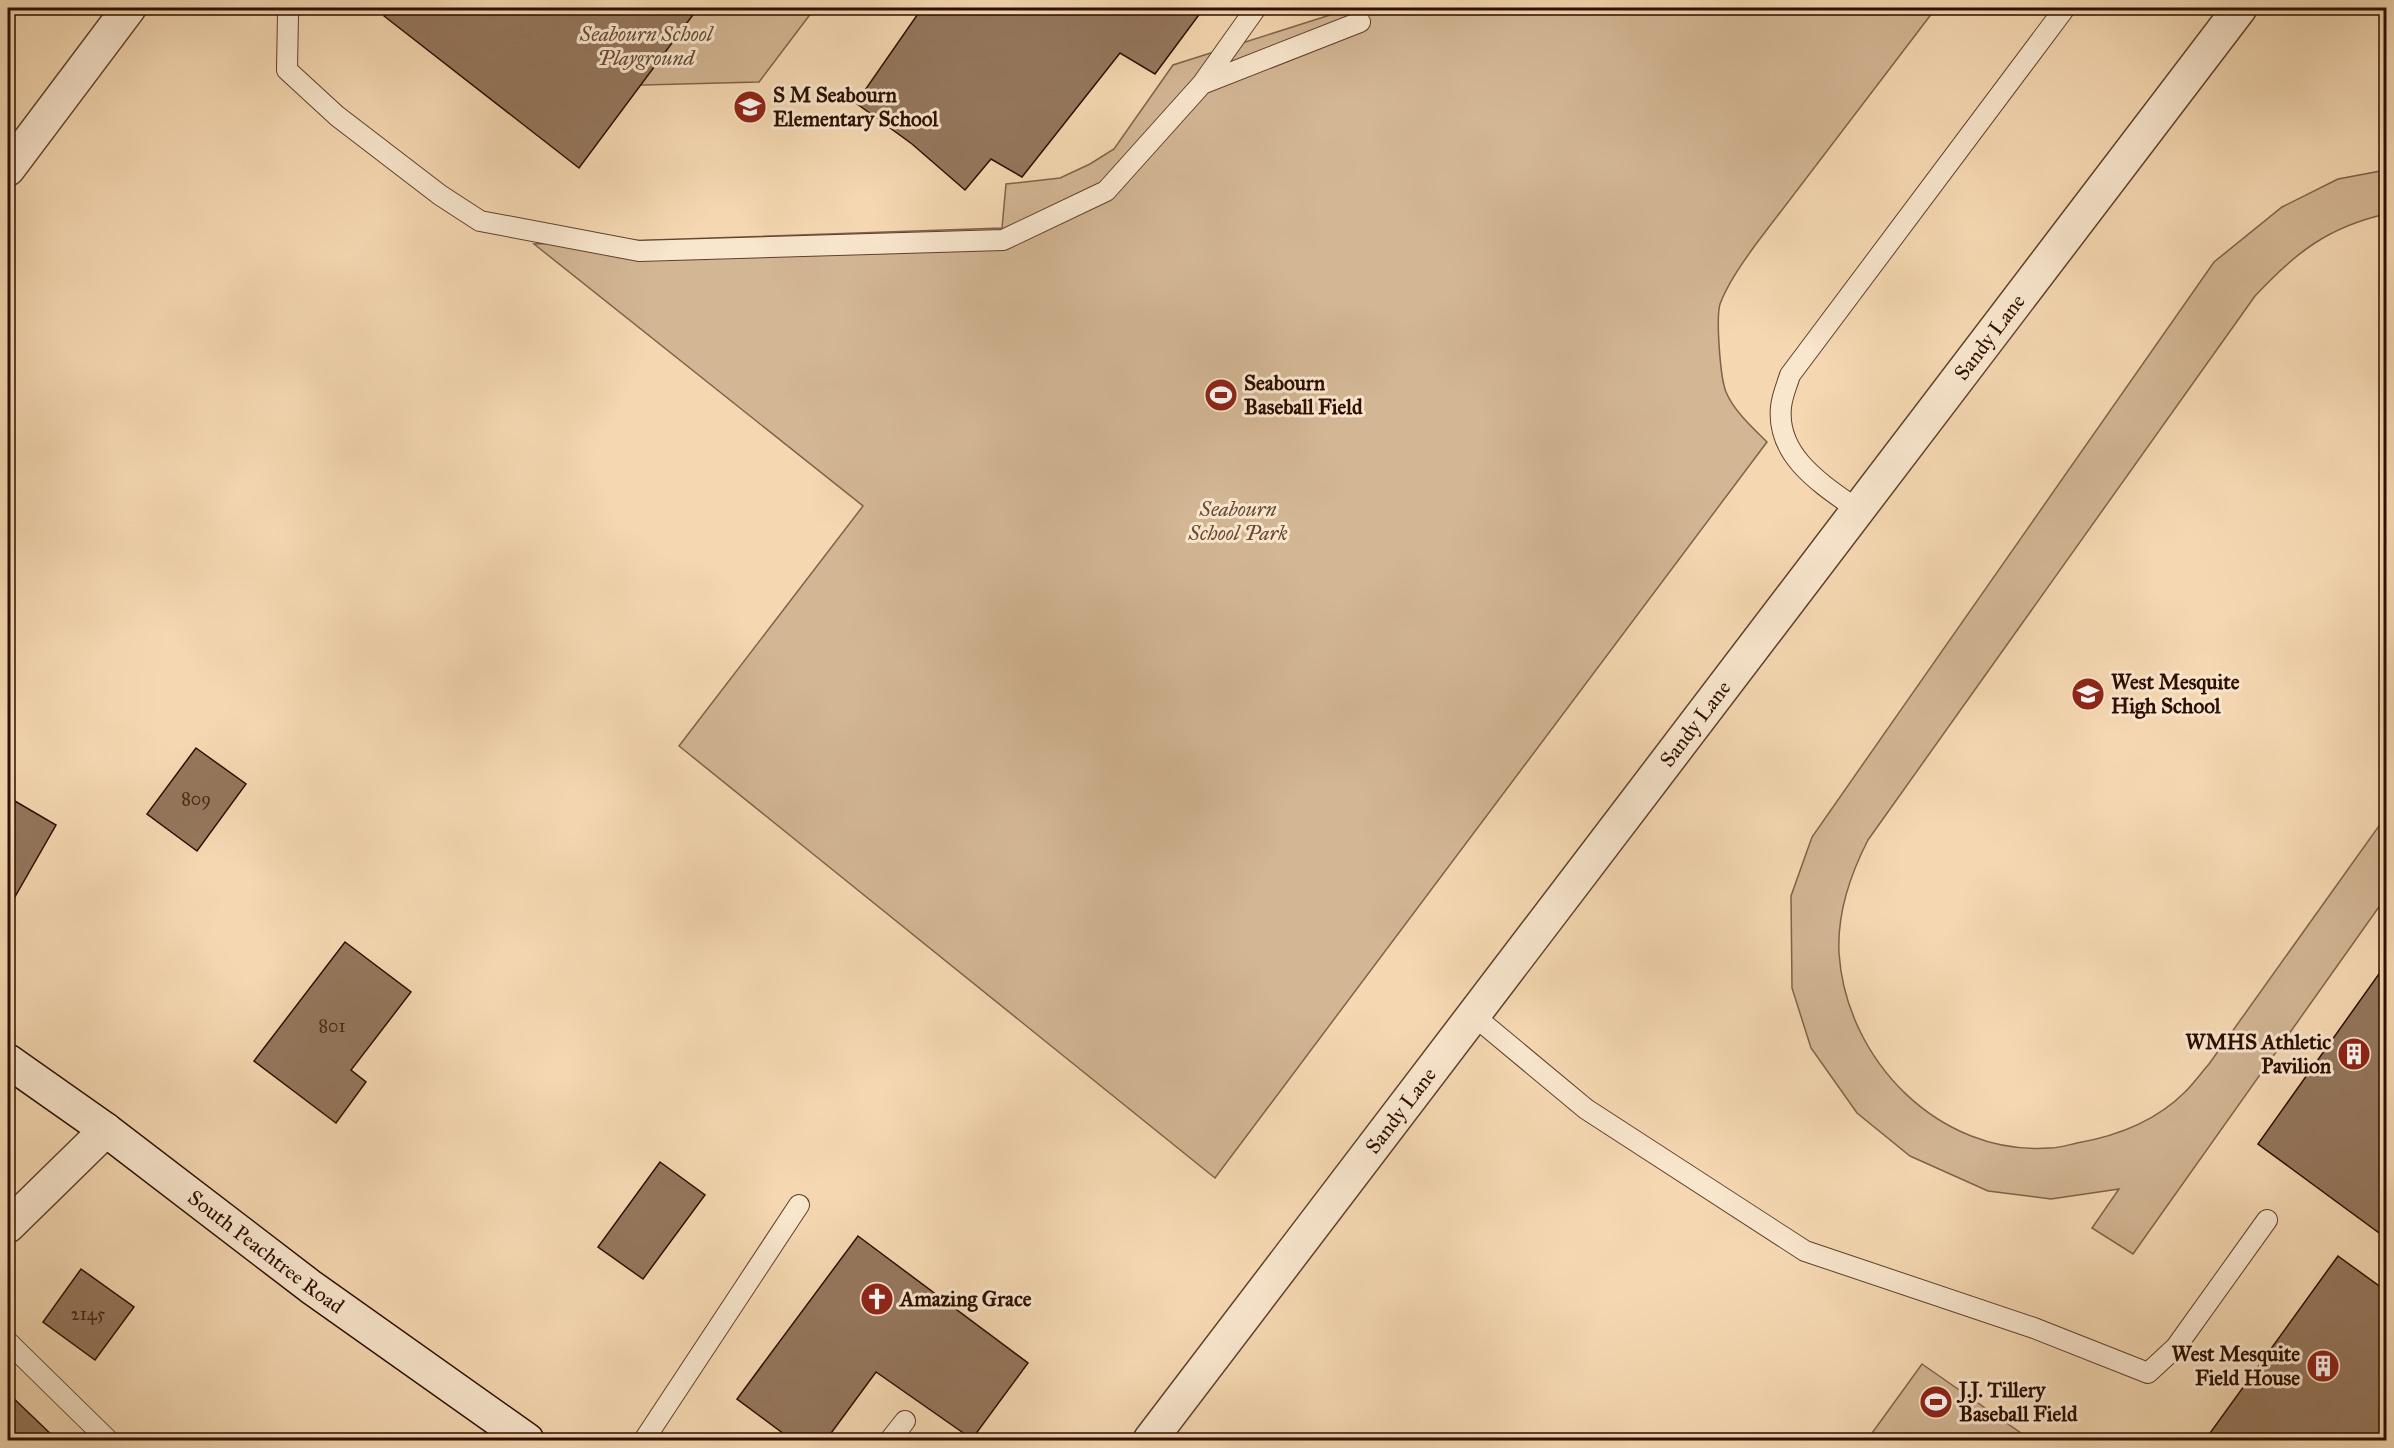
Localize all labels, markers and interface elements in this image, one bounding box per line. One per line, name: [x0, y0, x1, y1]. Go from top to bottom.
park label: Seabourn School Playground: [579, 21, 715, 71]
place label: S M Seabourn Elementary School: [773, 82, 939, 132]
school or university icon: S M Seabourn Elementary School: [732, 89, 768, 125]
street label: Sandy Lane: [1948, 289, 2031, 385]
place label: Seabourn Baseball Field: [1244, 370, 1363, 420]
sports icon: Seabourn Baseball Field: [1203, 377, 1239, 413]
park label: Seabourn School Park: [1187, 496, 1288, 546]
place label: West Mesquite High School: [2111, 669, 2240, 719]
street label: Sandy Lane: [1654, 675, 1736, 772]
school or university icon: West Mesquite High School: [2070, 676, 2106, 712]
house number: 809: [181, 788, 211, 810]
house number: 801: [319, 1015, 346, 1037]
place label: WMHS Athletic Pavilion: [2185, 1029, 2332, 1079]
building icon: WMHS Athletic Pavilion: [2336, 1036, 2372, 1072]
street label: Sandy Lane: [1360, 1062, 1442, 1159]
street label: South Peachtree Road: [183, 1184, 350, 1320]
church icon: Amazing Grace: [859, 1281, 895, 1317]
place label: Amazing Grace: [898, 1286, 1032, 1312]
house number: 2145: [71, 1303, 106, 1325]
place label: West Mesquite Field House: [2172, 1341, 2300, 1391]
building icon: West Mesquite Field House: [2305, 1348, 2341, 1384]
place label: J.J. Tillery Baseball Field: [1956, 1377, 2078, 1427]
sports icon: J.J. Tillery Baseball Field: [1918, 1384, 1954, 1420]

